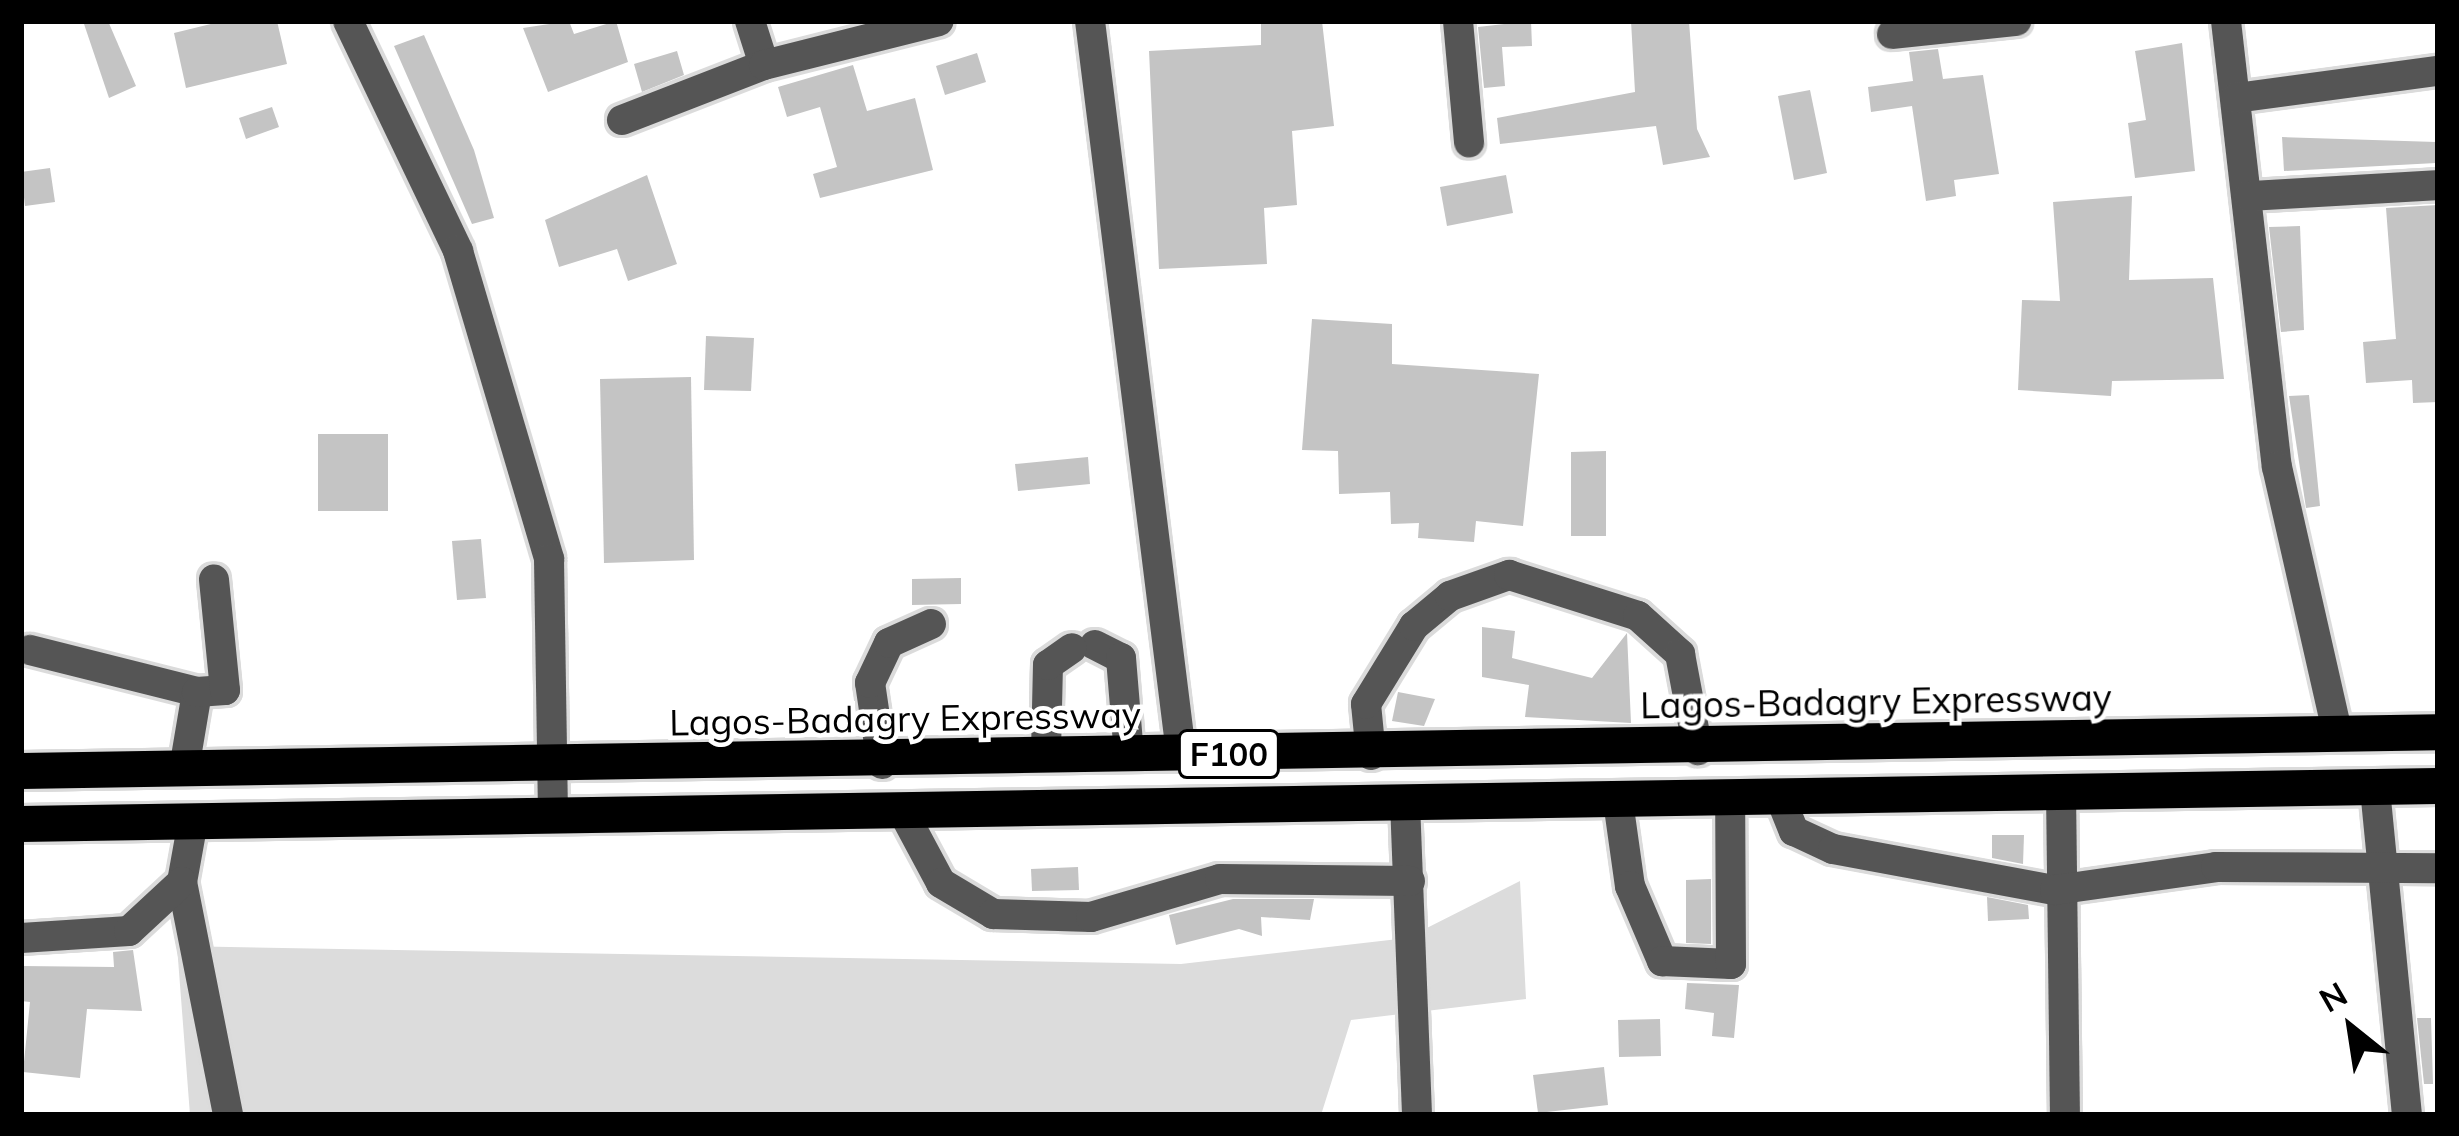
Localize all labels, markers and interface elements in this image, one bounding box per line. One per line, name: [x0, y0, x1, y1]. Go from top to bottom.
street label: Lagos-Badagry Expressway: [1640, 675, 2112, 727]
street label: Lagos-Badagry Expressway: [669, 692, 1141, 744]
road number: F100: [1175, 727, 1283, 781]
north arrow: [2291, 968, 2411, 1088]
text: N: [2312, 972, 2354, 1020]

